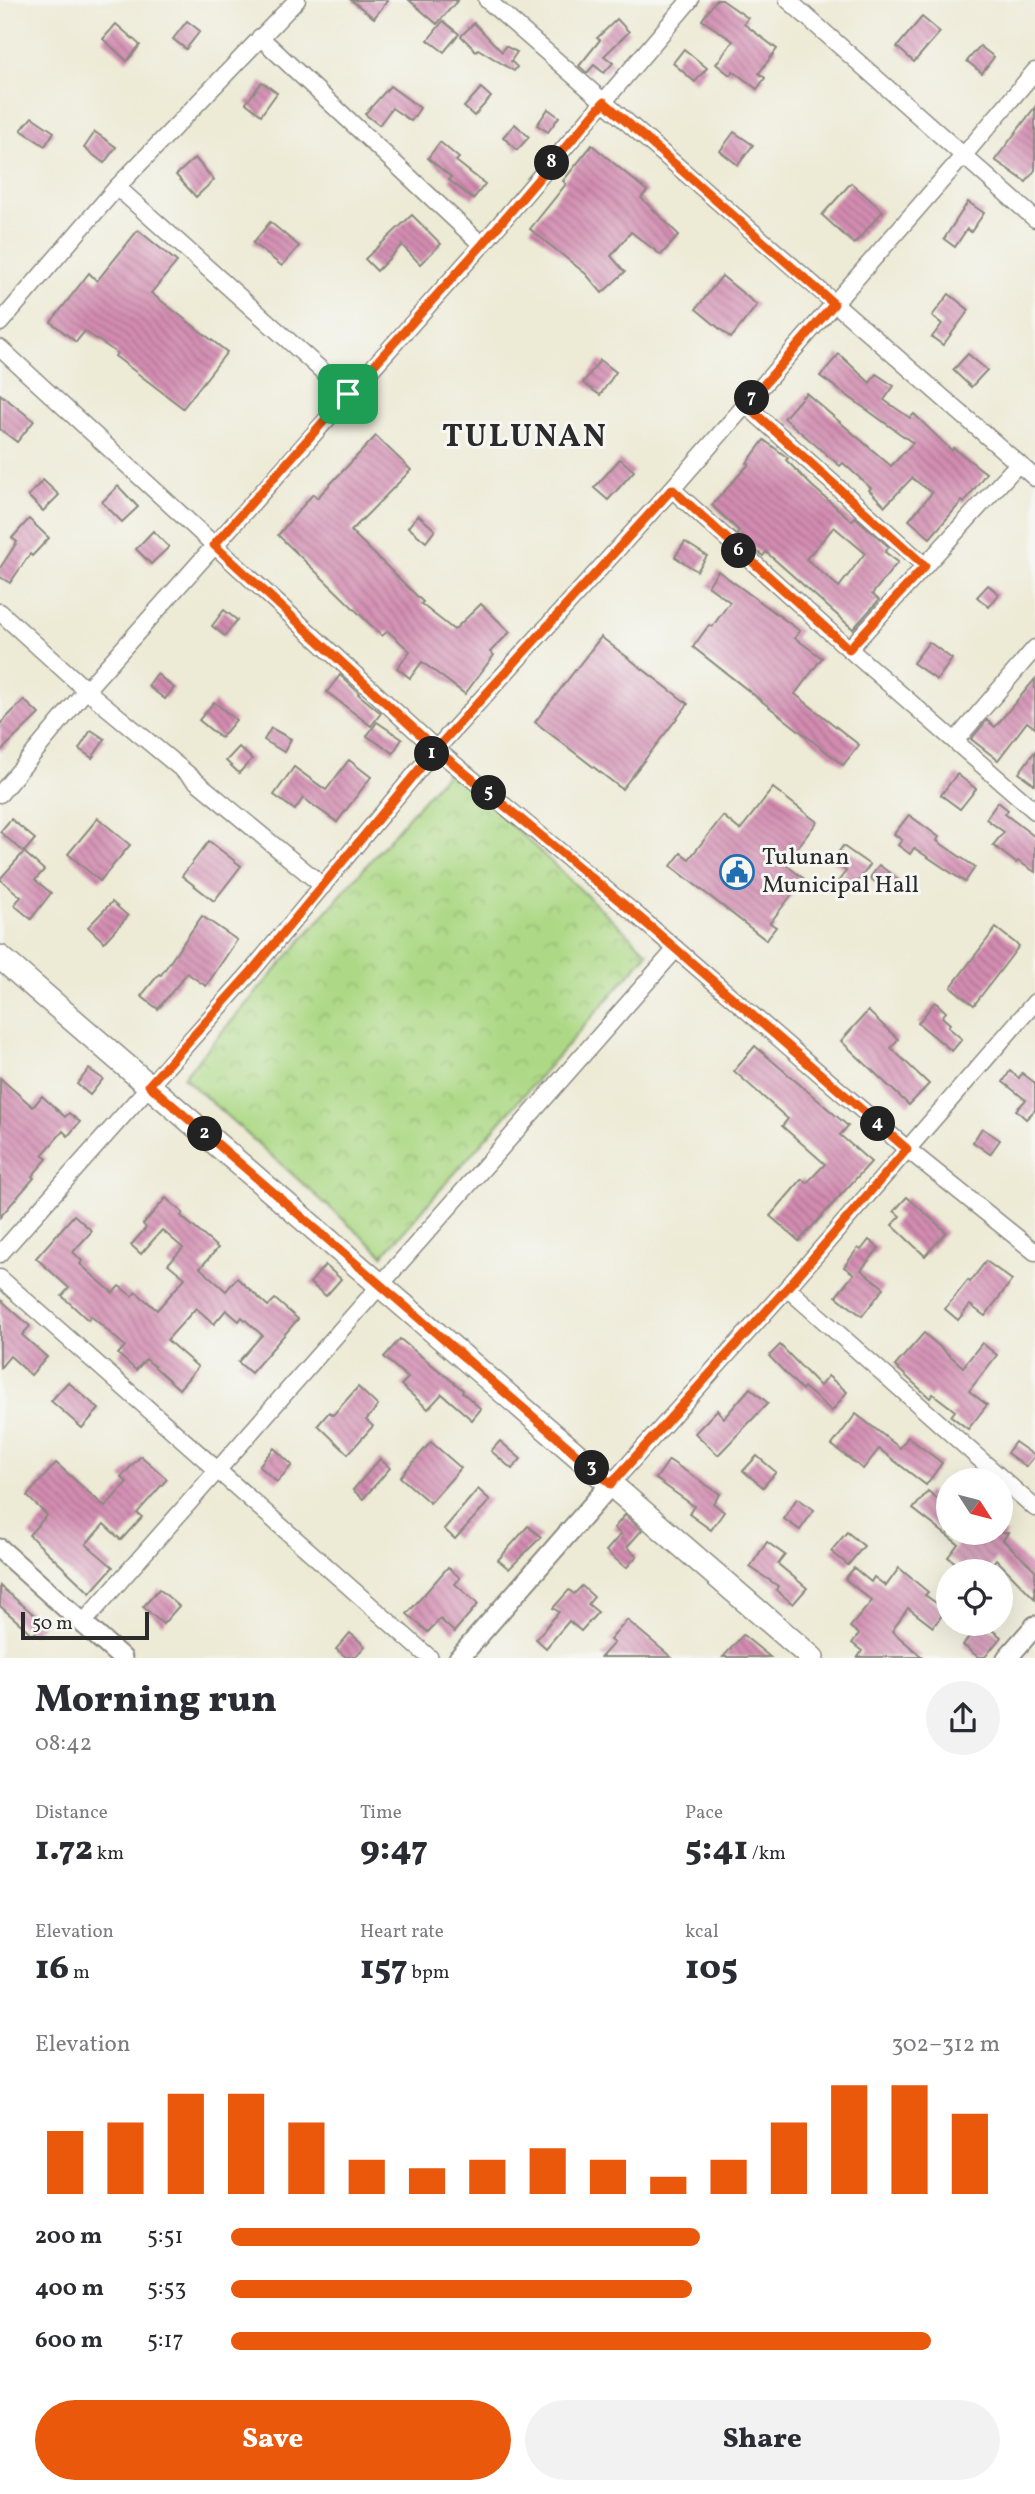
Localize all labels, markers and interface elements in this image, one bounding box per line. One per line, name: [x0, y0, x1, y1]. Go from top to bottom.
pin: 8: [534, 146, 570, 180]
text: 8: [546, 149, 557, 175]
pin: [318, 364, 378, 424]
icon: arrive: [329, 375, 367, 413]
pin: 7: [734, 380, 770, 416]
text: 7: [747, 384, 756, 410]
district label: TULUNAN: [442, 416, 608, 460]
pin: 6: [722, 534, 756, 568]
text: 6: [733, 537, 744, 563]
pin: 1: [414, 736, 450, 772]
text: 1: [428, 740, 435, 766]
pin: 5: [472, 776, 506, 810]
text: 5: [484, 779, 493, 805]
place label: Tulunan Municipal Hall: [762, 841, 919, 903]
public building icon: Tulunan Municipal Hall: [718, 853, 756, 891]
pin: 4: [860, 1106, 896, 1142]
text: 4: [872, 1110, 883, 1136]
pin: 2: [188, 1116, 222, 1152]
text: 2: [200, 1120, 209, 1146]
pin: 3: [574, 1450, 610, 1486]
text: 3: [587, 1454, 596, 1480]
north arrow: [936, 1468, 1013, 1545]
map controls: [936, 1468, 1013, 1636]
button: locate: [936, 1559, 1013, 1636]
scale bar: [21, 1608, 149, 1640]
text: 50 m: [32, 1611, 73, 1637]
text: Morning run: [35, 1675, 277, 1728]
button: share: [926, 1681, 1000, 1755]
text: 08:42: [35, 1728, 92, 1760]
text: Distance: [35, 1800, 108, 1826]
text: Time: [360, 1800, 402, 1826]
text: Pace: [685, 1800, 723, 1826]
text: 1.72: [35, 1826, 93, 1874]
text: 9:47: [360, 1826, 428, 1874]
text: 5:41: [685, 1826, 748, 1874]
text: km: [93, 1841, 124, 1867]
text: /km: [748, 1841, 786, 1867]
text: Elevation: [35, 1919, 114, 1945]
text: Heart rate: [360, 1919, 444, 1945]
text: kcal: [685, 1919, 719, 1945]
text: 16: [35, 1945, 69, 1993]
text: 157: [360, 1945, 408, 1993]
text: 105: [685, 1945, 738, 1993]
text: m: [69, 1960, 90, 1986]
text: bpm: [408, 1960, 450, 1986]
text: Elevation: [35, 2029, 131, 2061]
text: 302–312 m: [891, 2029, 1000, 2061]
text: 200 m: [35, 2221, 102, 2253]
text: 5:51: [147, 2221, 183, 2253]
text: 400 m: [35, 2273, 104, 2305]
text: 5:53: [147, 2273, 186, 2305]
text: 600 m: [35, 2325, 103, 2357]
text: 5:17: [147, 2325, 184, 2357]
button: Save: [35, 2400, 511, 2480]
button: Share: [525, 2400, 1000, 2480]

